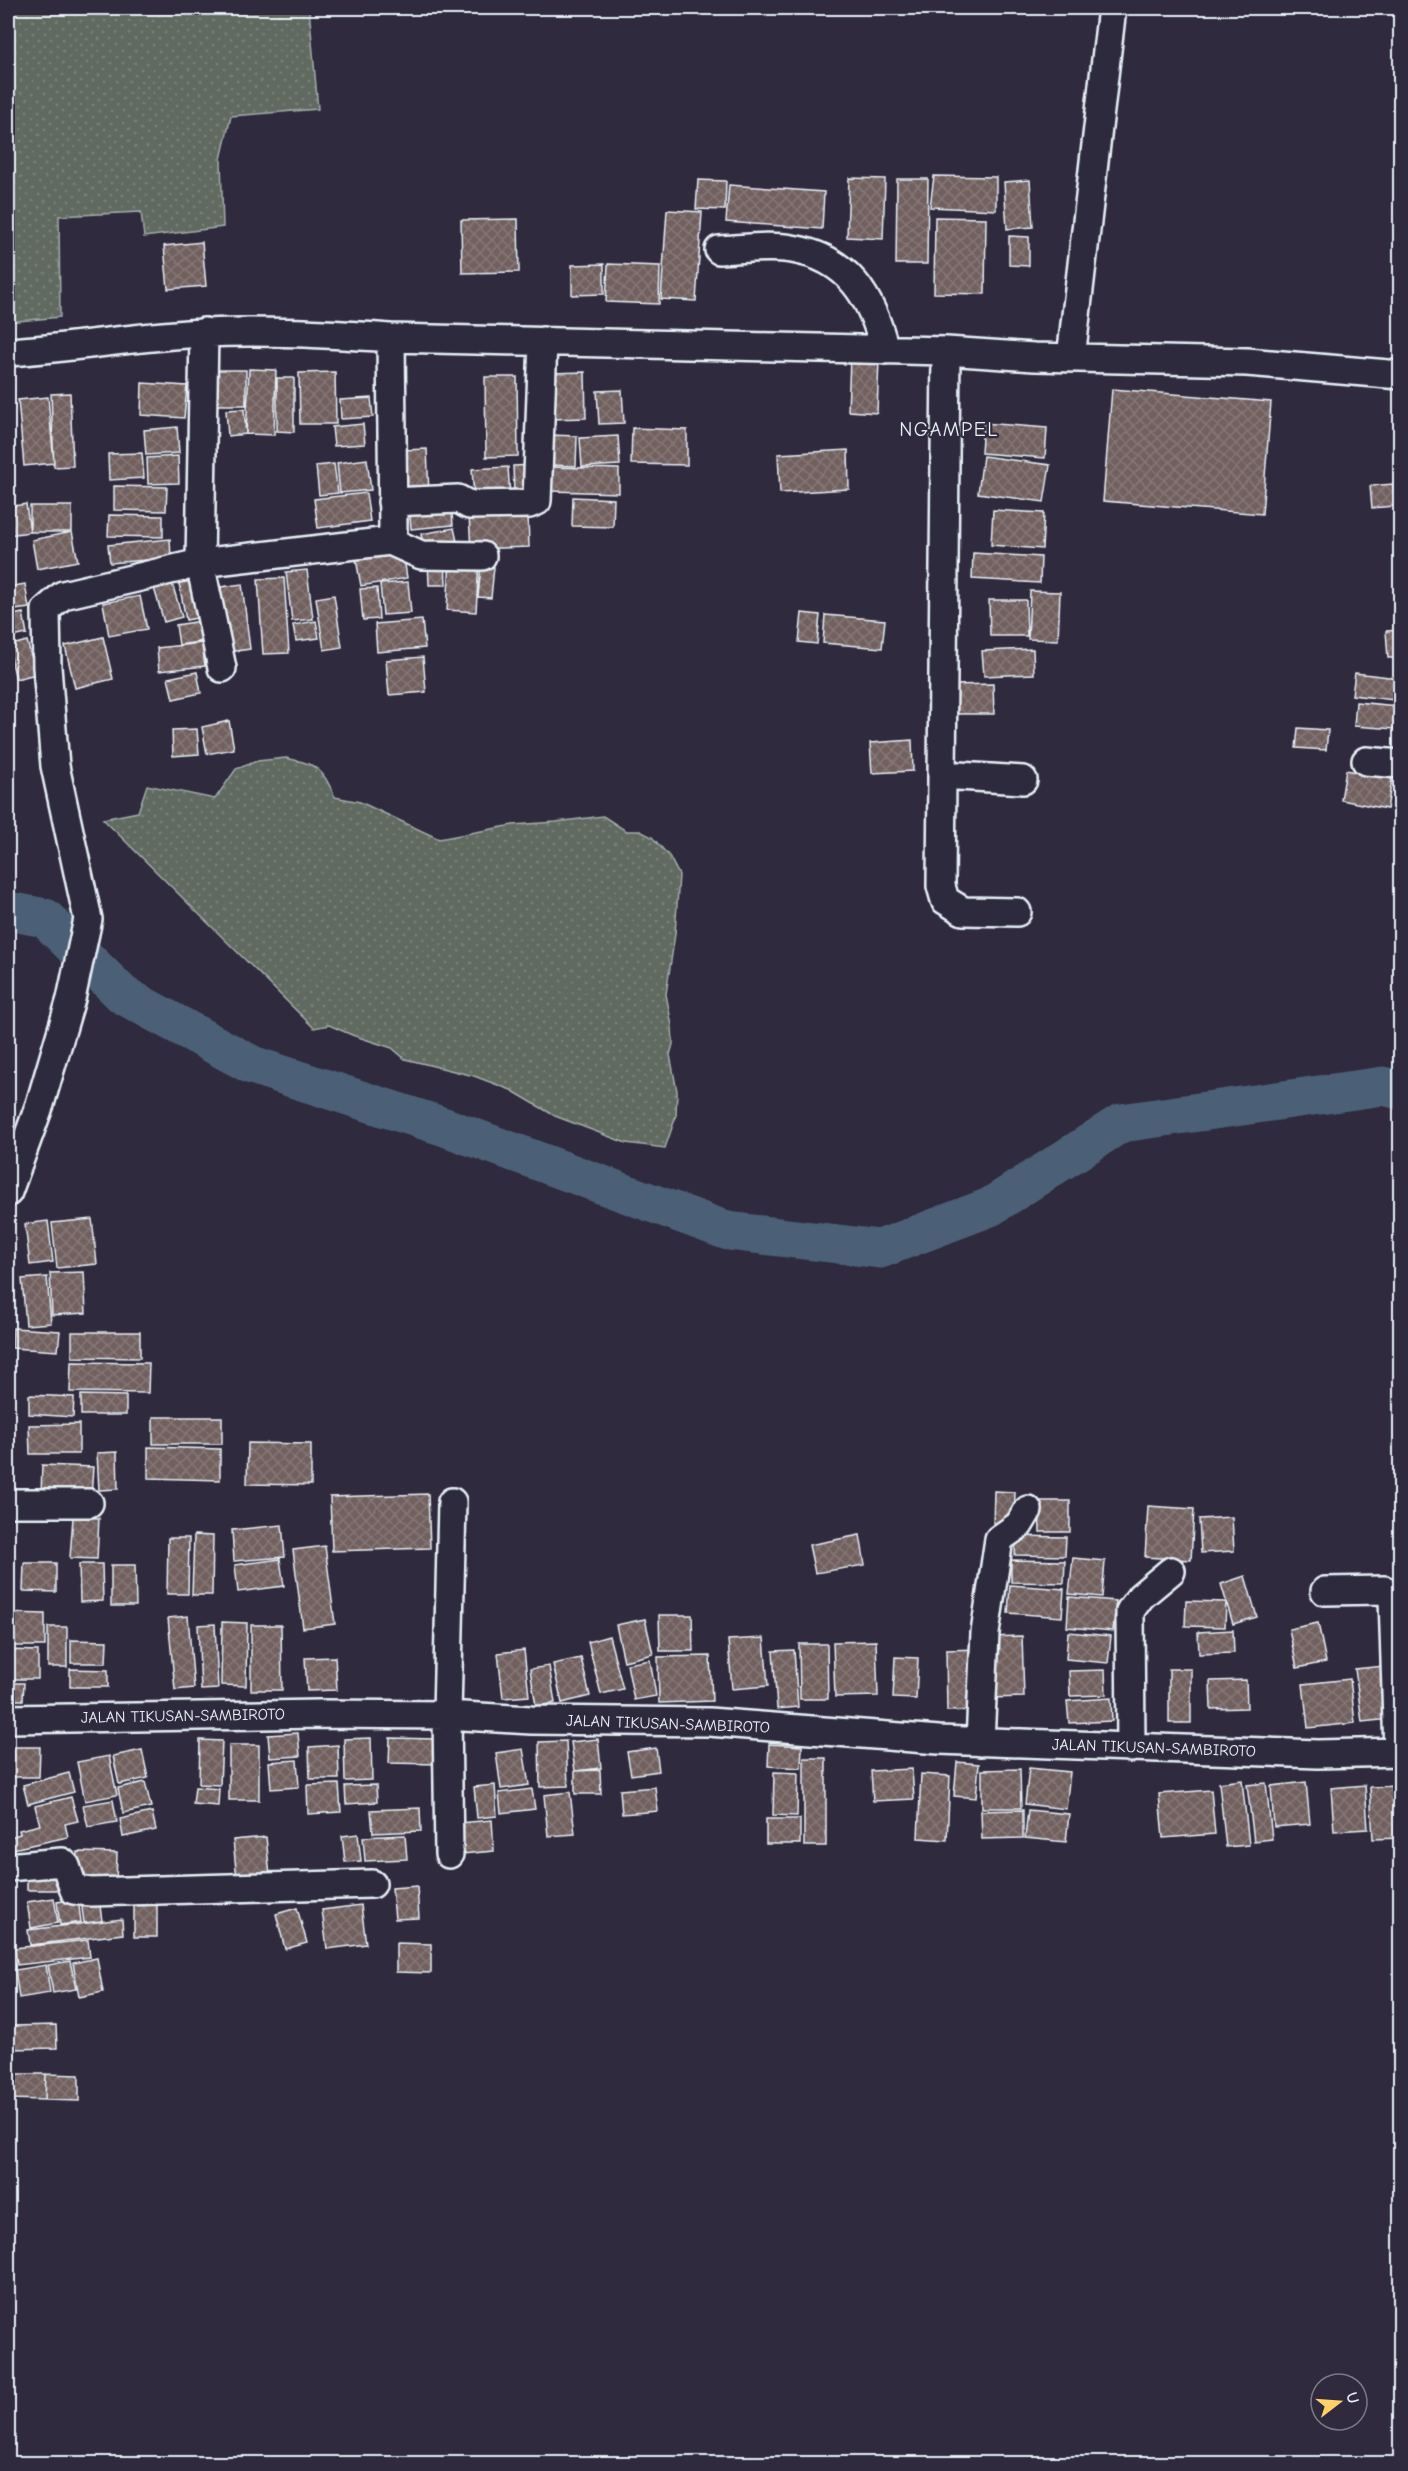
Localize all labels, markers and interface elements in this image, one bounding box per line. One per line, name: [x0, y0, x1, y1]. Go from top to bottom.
district label: NGAMPEL: [899, 418, 999, 441]
street label: JALAN TIKUSAN-SAMBIROTO: [81, 1705, 285, 1727]
street label: JALAN TIKUSAN-SAMBIROTO: [566, 1711, 770, 1737]
street label: JALAN TIKUSAN-SAMBIROTO: [1052, 1735, 1256, 1761]
north arrow: [1309, 2372, 1369, 2432]
text: U: [1342, 2390, 1363, 2406]

